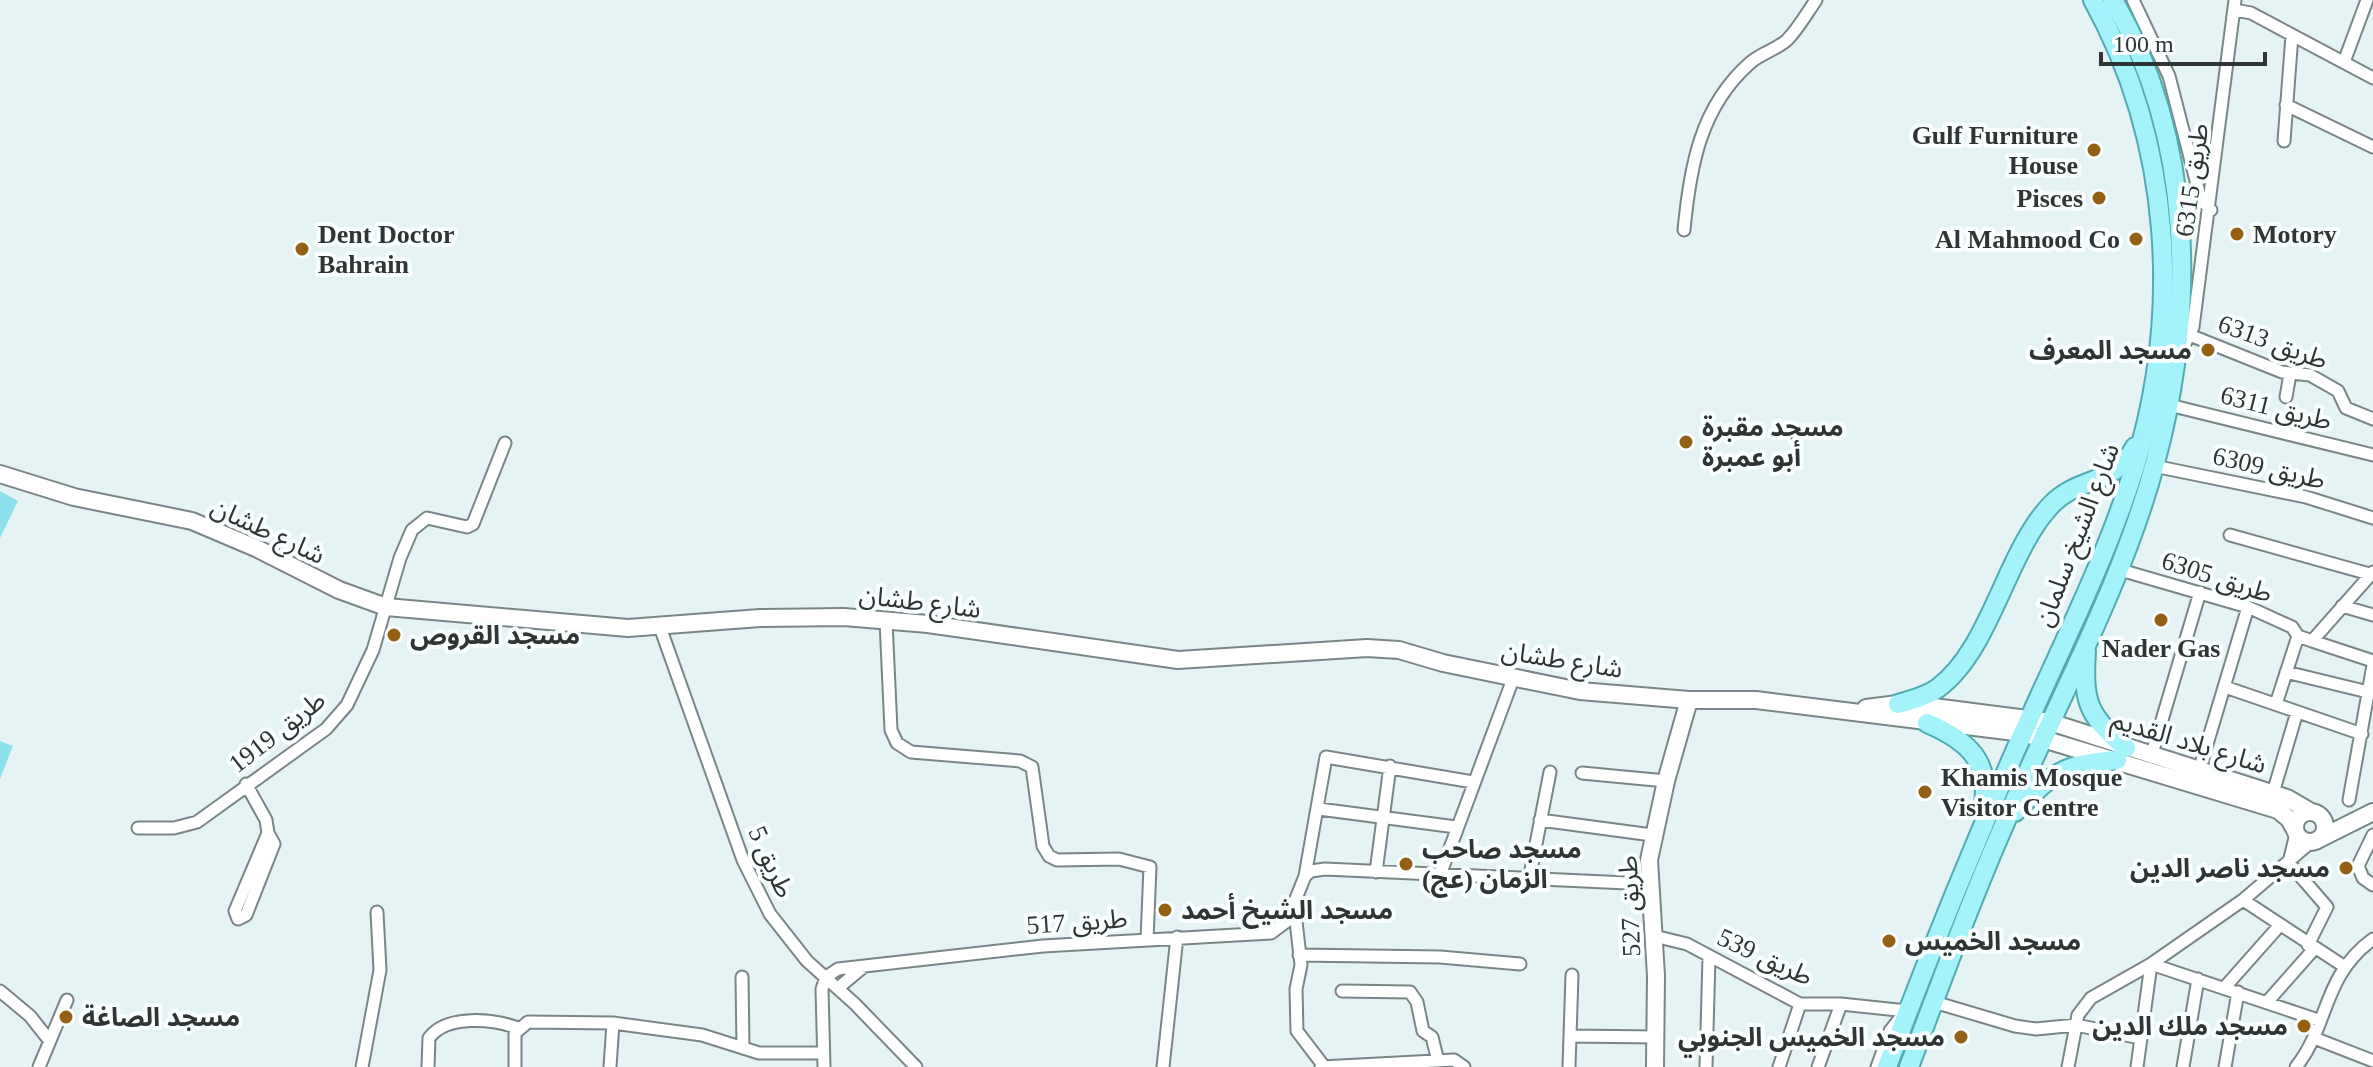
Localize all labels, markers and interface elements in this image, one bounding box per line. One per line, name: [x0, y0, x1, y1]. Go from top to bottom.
scale bar: [2101, 16, 2265, 66]
text: 100 m: [2113, 31, 2174, 57]
place label: Gulf Furniture House: [1912, 121, 2078, 180]
street label: طريق 6315: [2170, 121, 2215, 239]
marker: Gulf Furniture House: [2085, 141, 2103, 159]
place label: Pisces: [2017, 184, 2083, 213]
marker: Pisces: [2090, 189, 2108, 207]
place label: Dent Doctor Bahrain: [318, 220, 454, 279]
place label: Motory: [2253, 220, 2337, 249]
place label: Al Mahmood Co: [1935, 225, 2120, 254]
marker: Motory: [2228, 225, 2246, 243]
marker: Al Mahmood Co: [2127, 230, 2145, 248]
marker: Dent Doctor Bahrain: [293, 240, 311, 258]
street label: طريق 6313: [2214, 309, 2332, 376]
place label: مسجد المعرف: [2029, 336, 2192, 365]
marker: مسجد المعرف: [2199, 341, 2217, 359]
street label: طريق 6311: [2217, 380, 2335, 437]
place label: مسجد مقبرة أبو عمبرة: [1702, 413, 1844, 472]
marker: مسجد مقبرة أبو عمبرة: [1677, 433, 1695, 451]
street label: شارع الشيخ سلمان: [2029, 439, 2130, 632]
street label: طريق 6309: [2210, 441, 2328, 496]
street label: شارع طشان: [205, 492, 330, 574]
street label: طريق 6305: [2158, 546, 2276, 609]
street label: شارع طشان: [857, 580, 982, 628]
marker: Nader Gas: [2152, 611, 2170, 629]
place label: مسجد القروص: [410, 621, 580, 651]
marker: مسجد القروص: [385, 626, 403, 644]
place label: Nader Gas: [2102, 634, 2220, 663]
street label: شارع طشان: [1499, 636, 1625, 688]
street label: طريق 1919: [223, 685, 332, 779]
street label: شارع بلاد القديم: [2106, 705, 2270, 784]
place label: Khamis Mosque Visitor Centre: [1941, 763, 2122, 822]
marker: Khamis Mosque Visitor Centre: [1916, 783, 1934, 801]
street label: طريق 5: [742, 822, 800, 903]
place label: مسجد صاحب الزمان (عج): [1422, 835, 1582, 898]
place label: مسجد ناصر الدين: [2130, 854, 2330, 883]
marker: مسجد صاحب الزمان (عج): [1397, 855, 1415, 873]
street label: طريق 527: [1614, 855, 1647, 957]
marker: مسجد ناصر الدين: [2337, 859, 2355, 877]
place label: مسجد الشيخ أحمد: [1181, 893, 1393, 929]
marker: مسجد الشيخ أحمد: [1156, 901, 1174, 919]
street label: طريق 517: [1025, 904, 1129, 941]
street label: طريق 539: [1712, 922, 1817, 992]
place label: مسجد الخميس: [1905, 927, 2081, 956]
marker: مسجد الخميس: [1880, 932, 1898, 950]
place label: مسجد الصاغة: [82, 1003, 240, 1032]
marker: مسجد الصاغة: [57, 1008, 75, 1026]
place label: مسجد ملك الدين: [2092, 1012, 2288, 1041]
marker: مسجد ملك الدين: [2295, 1017, 2313, 1035]
place label: مسجد الخميس الجنوبي: [1678, 1023, 1945, 1058]
marker: مسجد الخميس الجنوبي: [1952, 1028, 1970, 1046]

